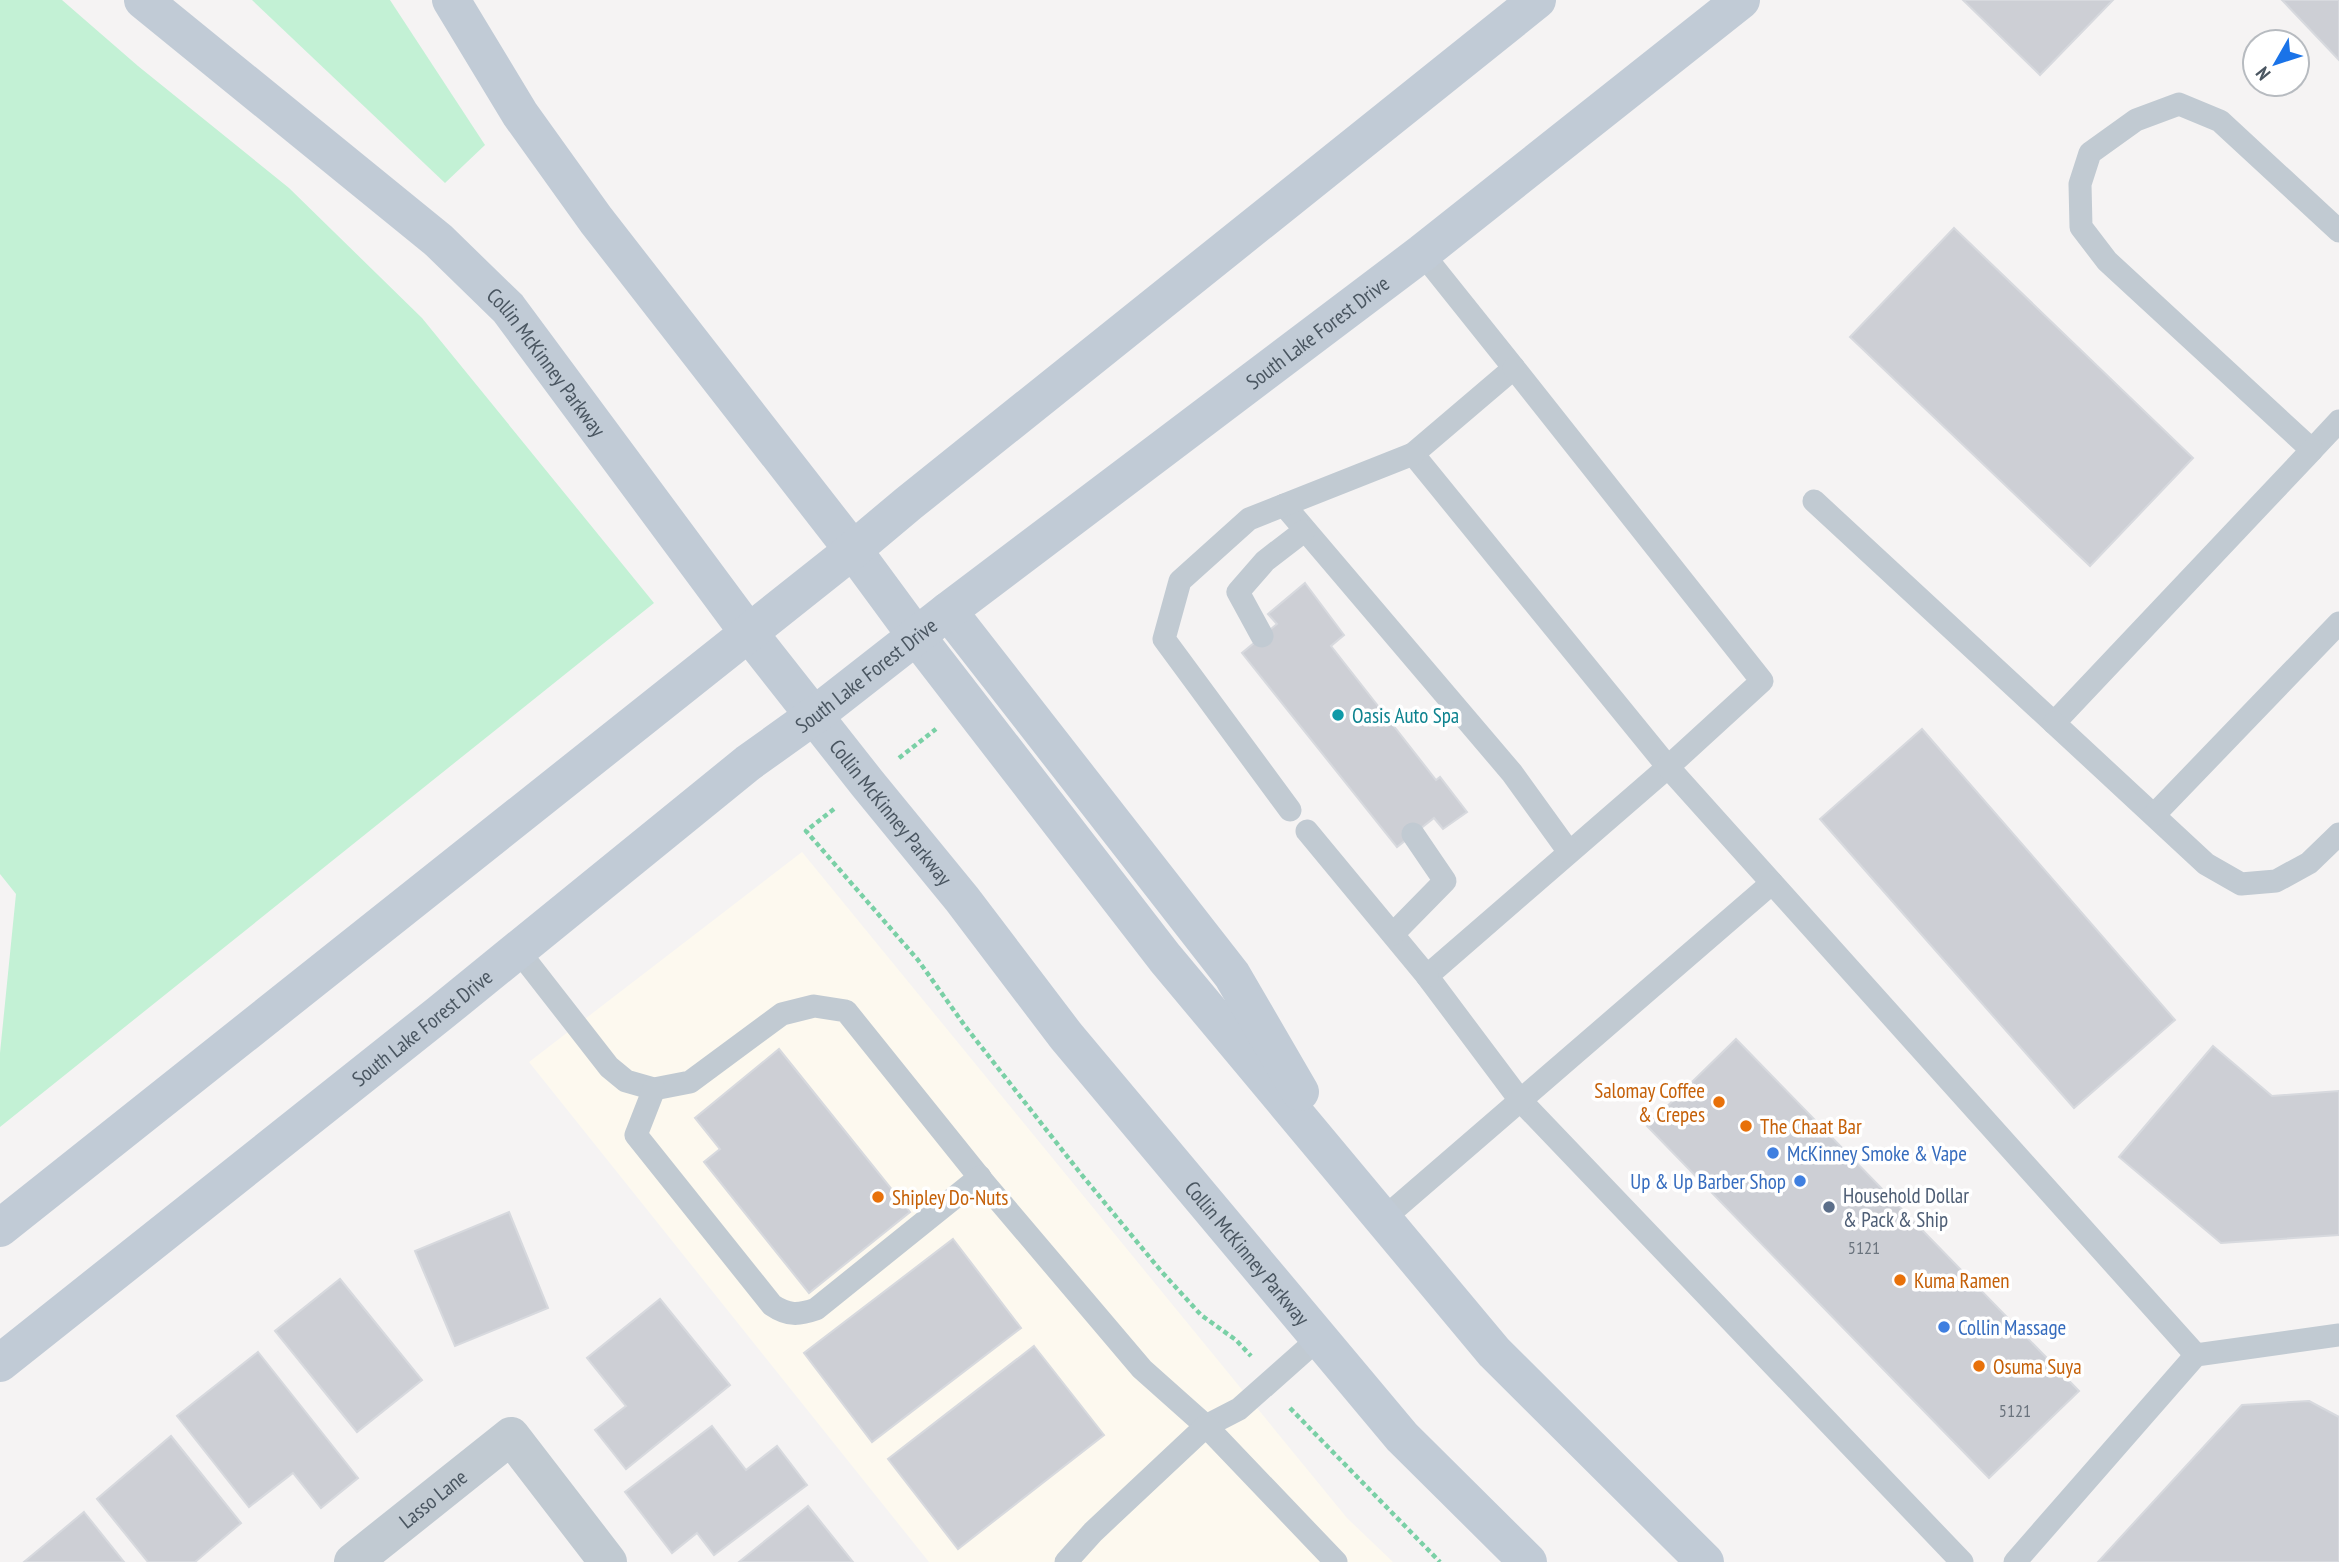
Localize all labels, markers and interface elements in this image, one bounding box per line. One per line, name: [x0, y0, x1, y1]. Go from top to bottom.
north arrow: [2241, 28, 2311, 98]
text: N: [2250, 62, 2275, 85]
street label: South Lake Forest Drive: [1240, 269, 1394, 395]
street label: Collin McKinney Parkway: [481, 282, 612, 442]
street label: South Lake Forest Drive: [790, 611, 942, 739]
place label: Oasis Auto Spa: [1352, 702, 1459, 729]
marker: Oasis Auto Spa: [1330, 707, 1346, 723]
street label: Collin McKinney Parkway: [824, 733, 959, 891]
street label: South Lake Forest Drive: [346, 963, 497, 1092]
place label: Salomay Coffee & Crepes: [1594, 1077, 1705, 1128]
marker: Salomay Coffee & Crepes: [1711, 1094, 1727, 1110]
place label: The Chaat Bar: [1760, 1113, 1862, 1140]
marker: The Chaat Bar: [1738, 1118, 1754, 1134]
place label: McKinney Smoke & Vape: [1787, 1140, 1967, 1167]
marker: McKinney Smoke & Vape: [1765, 1145, 1781, 1161]
place label: Up & Up Barber Shop: [1630, 1168, 1786, 1195]
marker: Up & Up Barber Shop: [1792, 1173, 1808, 1189]
street label: Collin McKinney Parkway: [1179, 1175, 1316, 1331]
place label: Household Dollar & Pack & Ship: [1843, 1182, 1969, 1233]
place label: Shipley Do-Nuts: [892, 1184, 1008, 1211]
marker: Shipley Do-Nuts: [870, 1189, 886, 1205]
marker: Household Dollar & Pack & Ship: [1821, 1199, 1837, 1215]
house number: 5121: [1848, 1236, 1880, 1259]
place label: Kuma Ramen: [1914, 1267, 2010, 1294]
marker: Kuma Ramen: [1892, 1272, 1908, 1288]
place label: Collin Massage: [1958, 1314, 2066, 1341]
marker: Collin Massage: [1936, 1319, 1952, 1335]
place label: Osuma Suya: [1993, 1353, 2082, 1380]
marker: Osuma Suya: [1971, 1358, 1987, 1374]
house number: 5121: [1999, 1399, 2031, 1422]
street label: Lasso Lane: [393, 1463, 472, 1534]

